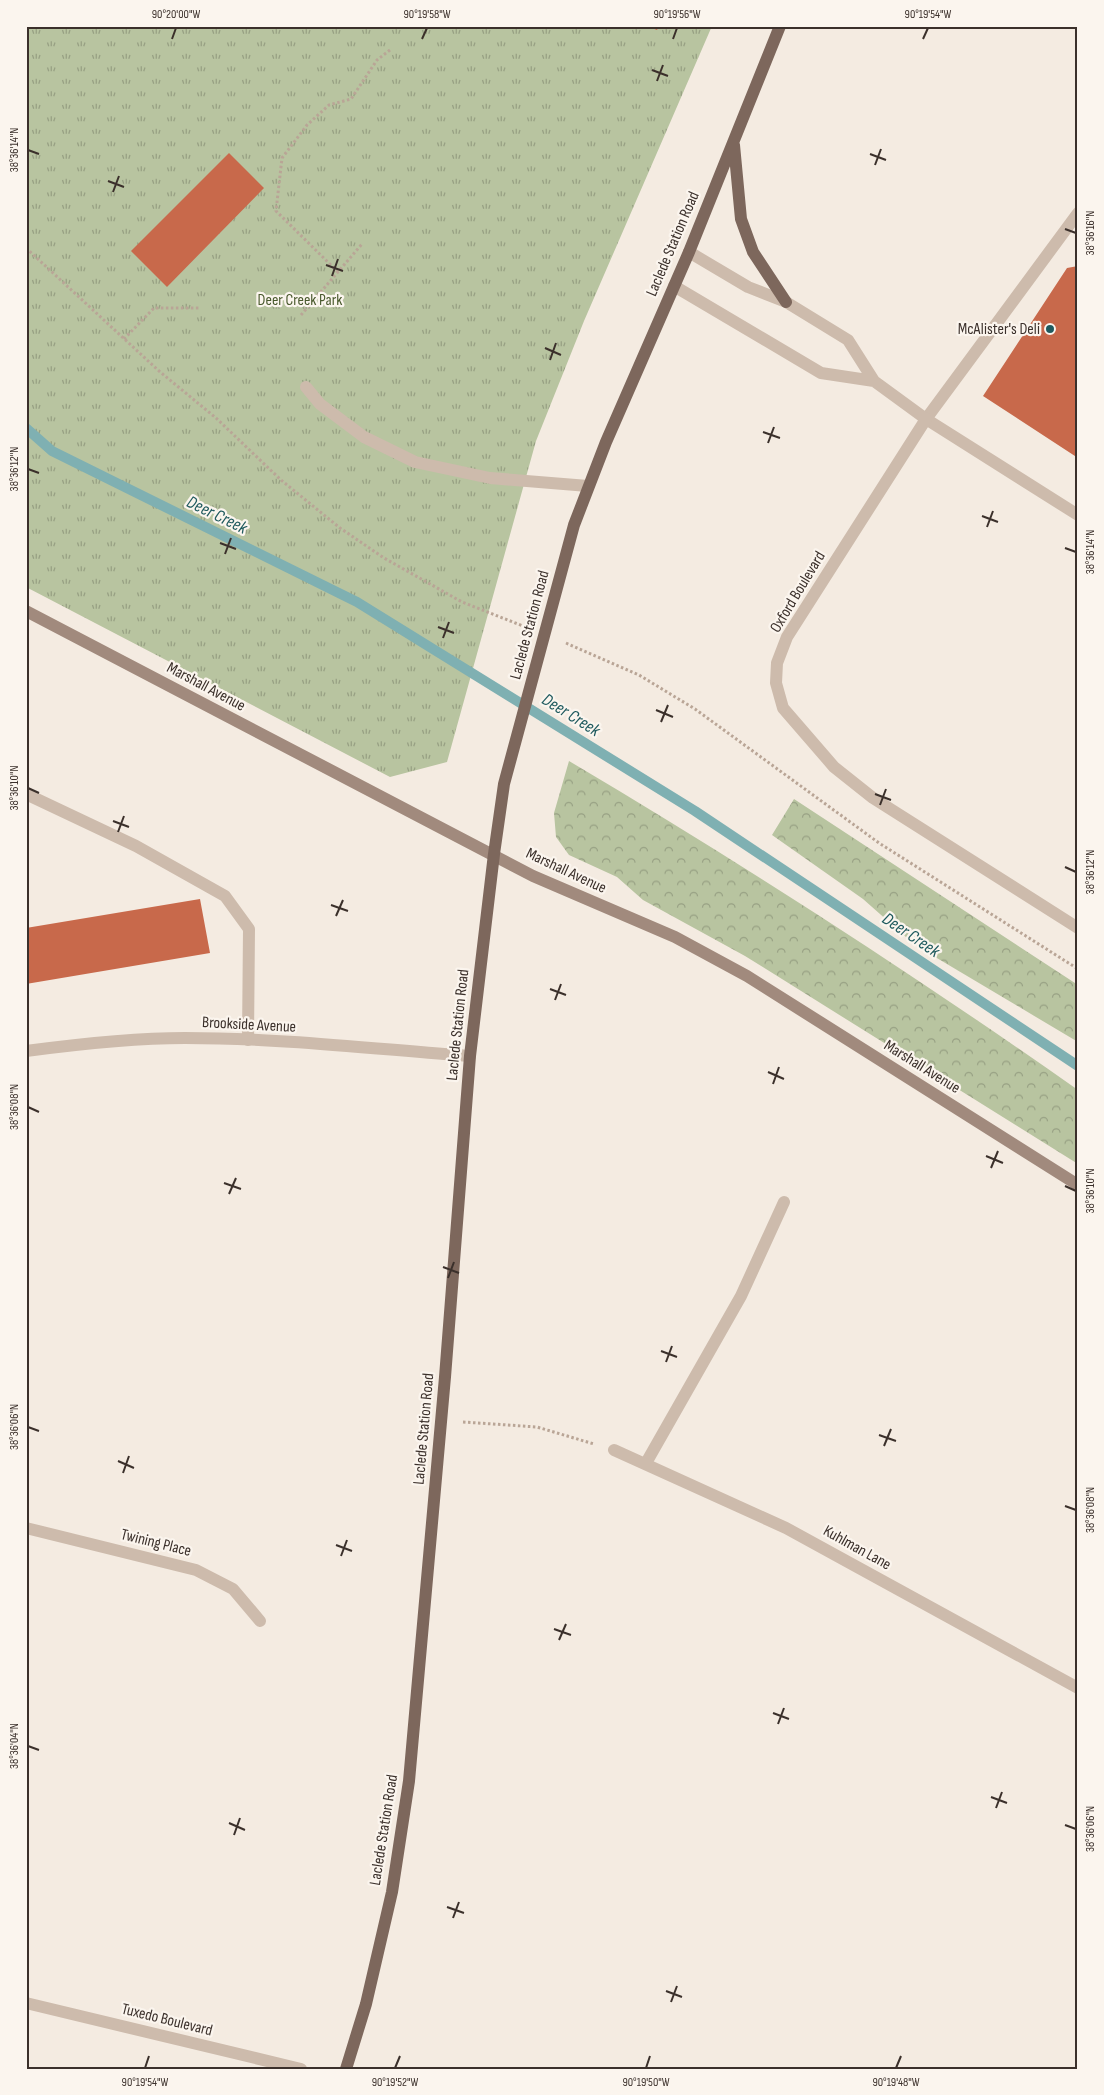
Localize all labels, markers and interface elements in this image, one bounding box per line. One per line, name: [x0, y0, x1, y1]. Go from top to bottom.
text: 90°20'00"W: [152, 7, 200, 22]
text: 90°19'58"W: [404, 7, 451, 22]
text: 90°19'56"W: [653, 7, 701, 22]
text: 90°19'54"W: [905, 7, 952, 22]
text: 38°36'14"N: [7, 128, 22, 172]
street label: Laclede Station Road: [642, 189, 704, 299]
text: 38°36'16"N: [1083, 211, 1098, 255]
park label: Deer Creek Park: [258, 291, 342, 310]
place label: McAlister's Deli: [958, 320, 1040, 339]
marker: McAlister's Deli: [1044, 323, 1056, 335]
text: 38°36'12"N: [7, 447, 22, 491]
water label: Deer Creek: [183, 491, 252, 539]
text: 38°36'14"N: [1083, 530, 1098, 574]
street label: Oxford Boulevard: [766, 548, 830, 636]
street label: Laclede Station Road: [506, 569, 554, 681]
street label: Marshall Avenue: [163, 658, 249, 716]
water label: Deer Creek: [538, 689, 605, 742]
text: 38°36'10"N: [7, 765, 22, 811]
street label: Marshall Avenue: [523, 844, 609, 898]
text: 38°36'12"N: [1083, 850, 1098, 894]
water label: Deer Creek: [878, 908, 945, 963]
street label: Laclede Station Road: [443, 968, 473, 1082]
street label: Brookside Avenue: [202, 1013, 296, 1037]
street label: Marshall Avenue: [880, 1036, 964, 1098]
text: 38°36'08"N: [7, 1084, 22, 1130]
text: 38°36'10"N: [1083, 1168, 1098, 1214]
street label: Laclede Station Road: [410, 1372, 438, 1486]
text: 38°36'06"N: [7, 1404, 22, 1450]
text: 38°36'08"N: [1083, 1487, 1098, 1533]
street label: Kuhlman Lane: [820, 1522, 894, 1574]
street label: Twining Place: [119, 1525, 193, 1561]
text: 38°36'04"N: [7, 1723, 22, 1769]
street label: Laclede Station Road: [366, 1773, 402, 1887]
text: 38°36'06"N: [1083, 1806, 1098, 1852]
street label: Tuxedo Boulevard: [120, 2000, 214, 2040]
text: 90°19'54"W: [122, 2075, 169, 2090]
text: 90°19'52"W: [372, 2075, 419, 2090]
text: 90°19'50"W: [622, 2075, 670, 2090]
text: 90°19'48"W: [872, 2075, 920, 2090]

